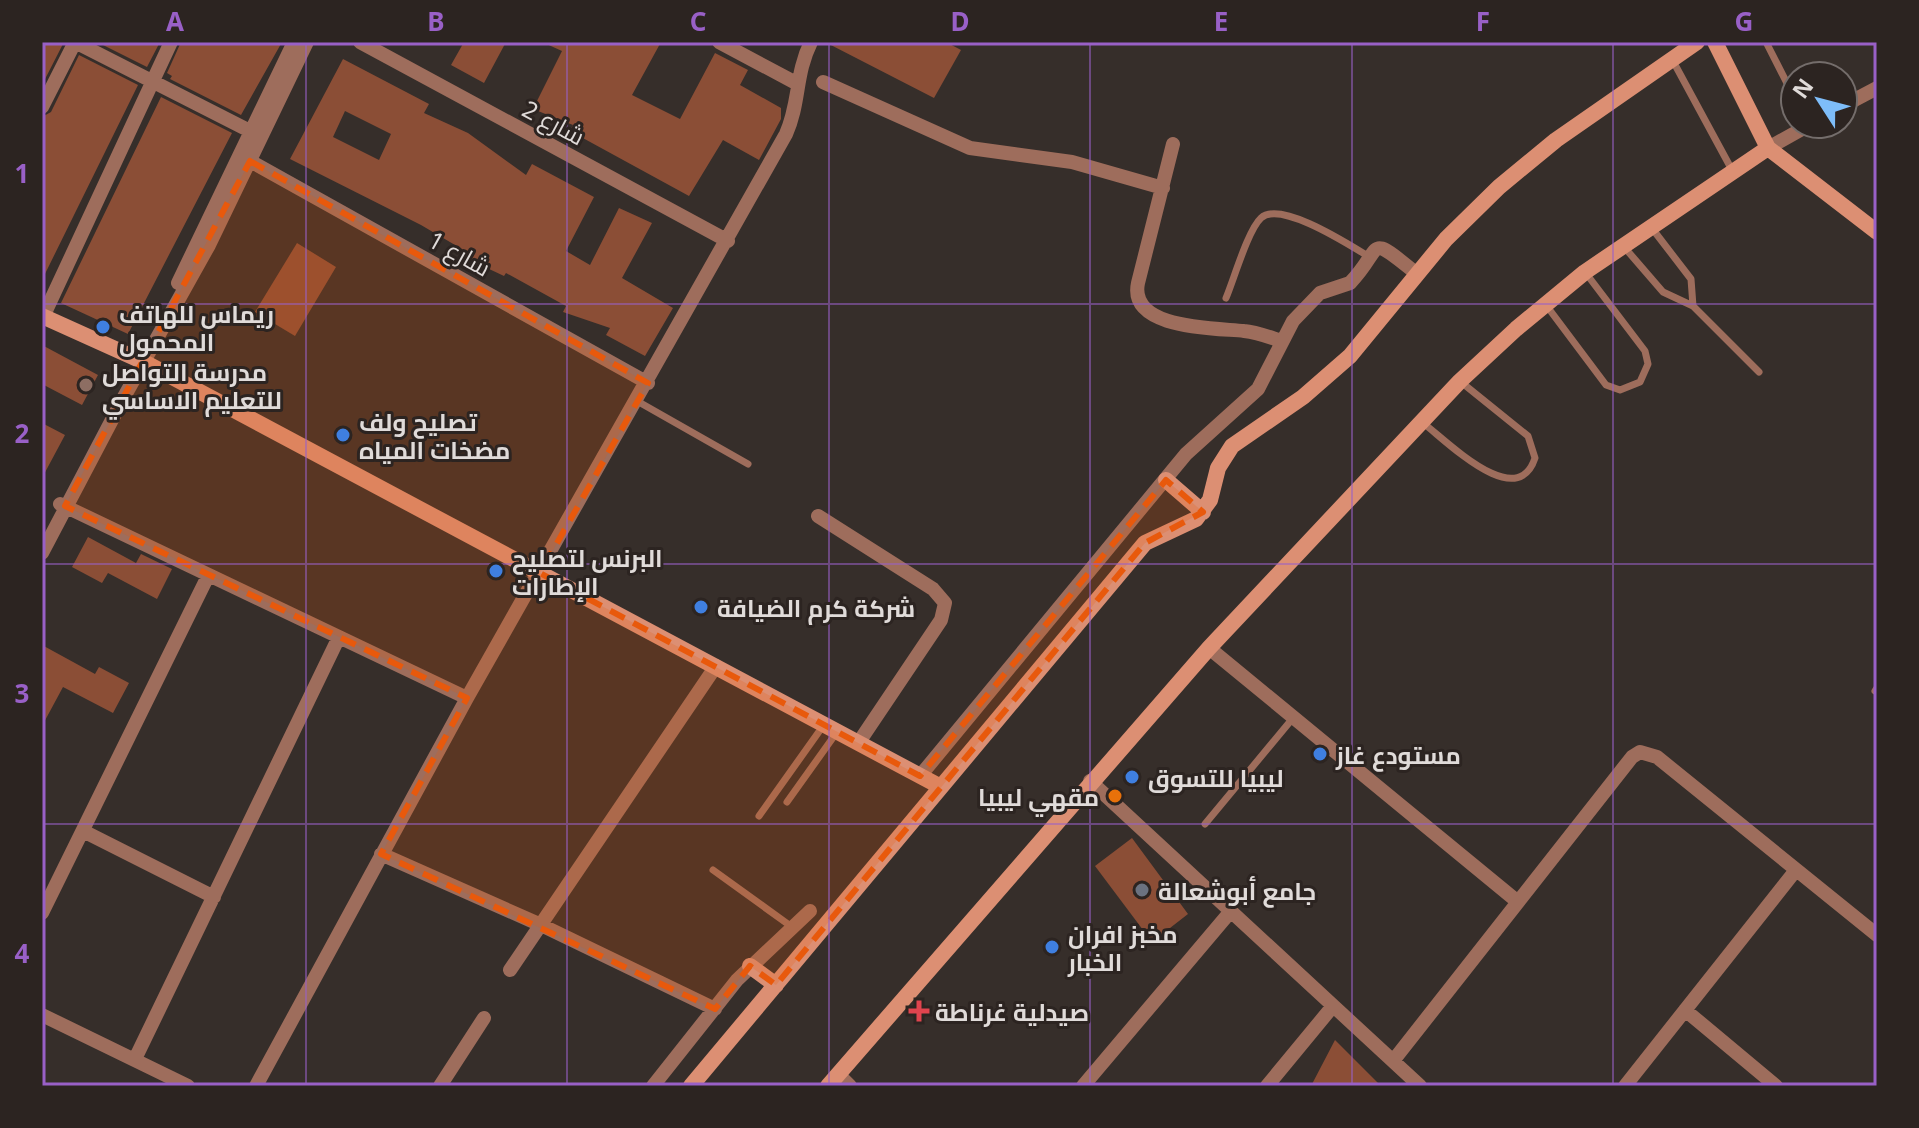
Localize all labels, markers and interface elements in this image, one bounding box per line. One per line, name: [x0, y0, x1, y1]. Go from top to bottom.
text: A: [166, 3, 184, 39]
text: B: [427, 3, 445, 39]
text: C: [690, 3, 706, 39]
text: D: [950, 3, 970, 39]
text: E: [1214, 3, 1228, 39]
text: F: [1476, 3, 1490, 39]
text: G: [1735, 3, 1753, 39]
north arrow: [1779, 60, 1859, 140]
text: N: [1785, 72, 1819, 104]
street label: شارع 2: [516, 92, 591, 153]
text: 1: [15, 155, 29, 191]
street label: شارع 1: [422, 222, 497, 284]
place label: ريماس للهاتف المحمول: [119, 297, 274, 358]
marker: ريماس للهاتف المحمول: [94, 318, 112, 336]
place label: مدرسة التواصل للتعليم الاساسي: [102, 355, 282, 420]
marker: مدرسة التواصل للتعليم الاساسي: [77, 376, 95, 394]
place label: تصليح ولف مضخات المياه: [359, 405, 510, 466]
text: 2: [15, 415, 30, 451]
marker: تصليح ولف مضخات المياه: [334, 426, 352, 444]
place label: البرنس لتصليح الإطارات: [512, 541, 663, 602]
marker: البرنس لتصليح الإطارات: [487, 562, 505, 580]
place label: شركة كرم الضيافة: [717, 591, 915, 625]
marker: شركة كرم الضيافة: [692, 598, 710, 616]
text: 3: [15, 675, 29, 711]
place label: مستودع غاز: [1335, 738, 1461, 772]
marker: مستودع غاز: [1311, 745, 1329, 763]
place label: ليبيا للتسوق: [1148, 761, 1284, 794]
marker: ليبيا للتسوق: [1123, 768, 1141, 786]
place label: مقهي ليبيا: [978, 780, 1099, 817]
marker: مقهي ليبيا: [1106, 787, 1124, 805]
place label: جامع أبوشعالة: [1158, 874, 1316, 908]
marker: جامع أبوشعالة: [1133, 881, 1151, 899]
place label: مخبز افران الخبار: [1067, 917, 1178, 978]
text: 4: [15, 935, 30, 971]
marker: مخبز افران الخبار: [1043, 938, 1061, 956]
place label: صيدلية غرناطة: [935, 995, 1089, 1028]
marker: صيدلية غرناطة: [910, 1002, 928, 1020]

